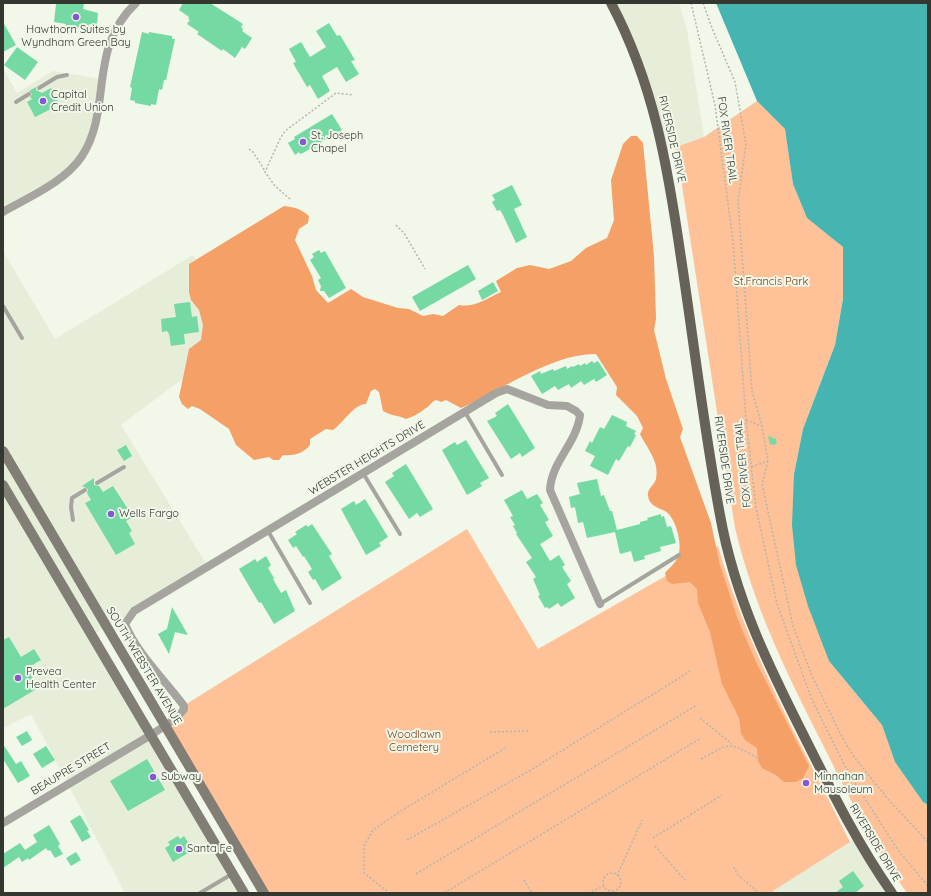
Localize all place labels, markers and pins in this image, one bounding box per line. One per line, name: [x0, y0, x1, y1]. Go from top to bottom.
marker: Hawthorn Suites by Wyndham Green Bay: [71, 12, 81, 22]
place label: Hawthorn Suites by Wyndham Green Bay: [21, 23, 131, 49]
place label: Capital Credit Union: [51, 88, 114, 114]
marker: Capital Credit Union: [38, 96, 48, 106]
place label: St. Joseph Chapel: [311, 129, 363, 155]
marker: St. Joseph Chapel: [298, 137, 308, 147]
place label: Wells Fargo: [119, 507, 179, 521]
marker: Wells Fargo: [106, 509, 116, 519]
place label: Prevea Health Center: [26, 665, 96, 691]
marker: Prevea Health Center: [13, 673, 23, 683]
place label: Subway: [161, 770, 201, 784]
place label: Minnahan Mausoleum: [814, 770, 873, 796]
marker: Subway: [148, 772, 158, 782]
marker: Minnahan Mausoleum: [801, 778, 811, 788]
place label: Santa Fe: [187, 842, 232, 856]
marker: Santa Fe: [174, 844, 184, 854]

